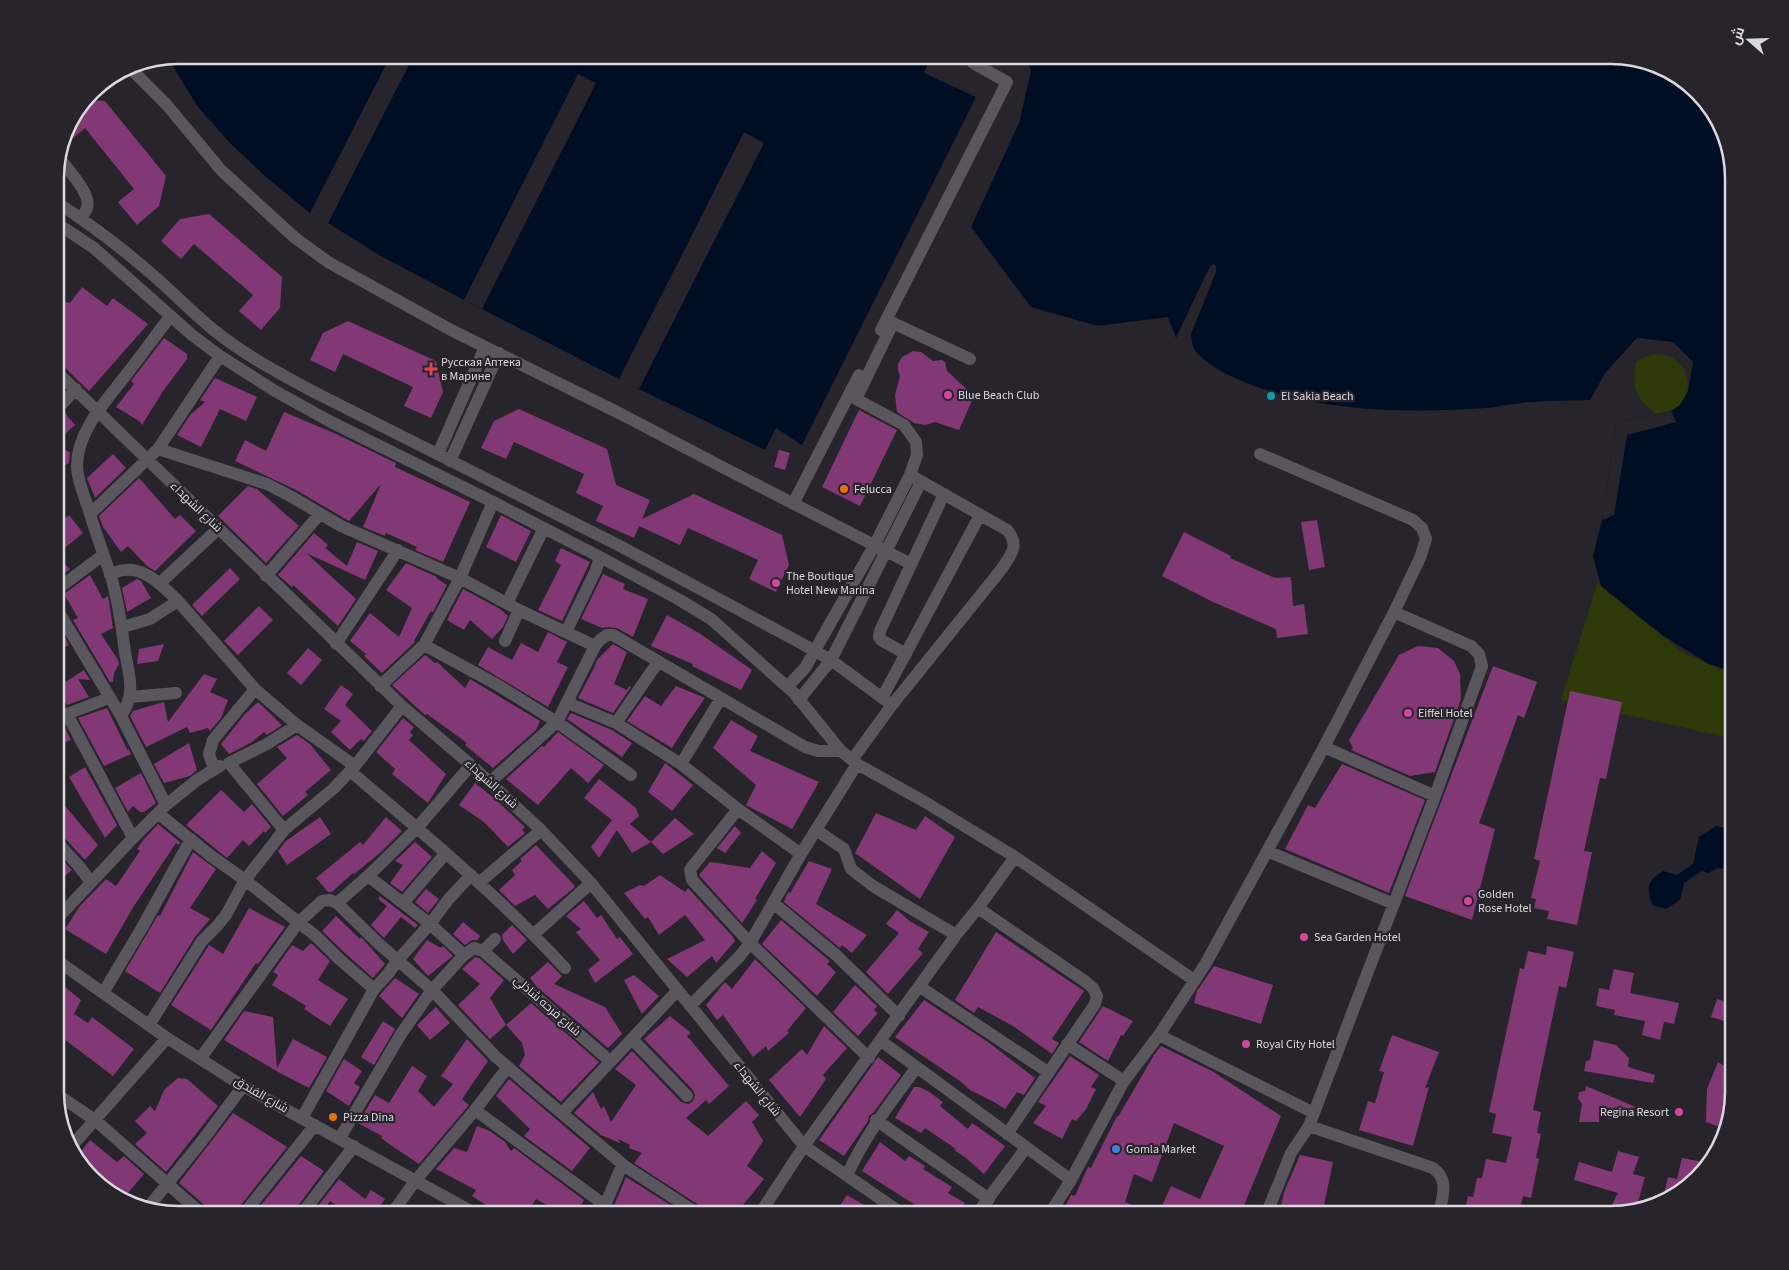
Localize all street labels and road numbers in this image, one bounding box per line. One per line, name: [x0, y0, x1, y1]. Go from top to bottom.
street label: شارع الشهداء: [166, 478, 226, 536]
street label: شارع الشهداء: [461, 755, 521, 813]
street label: شارع فرحه شاذلي: [509, 972, 584, 1041]
street label: شارع الشهداء: [729, 1058, 785, 1120]
street label: شارع الفندق: [231, 1073, 291, 1117]

